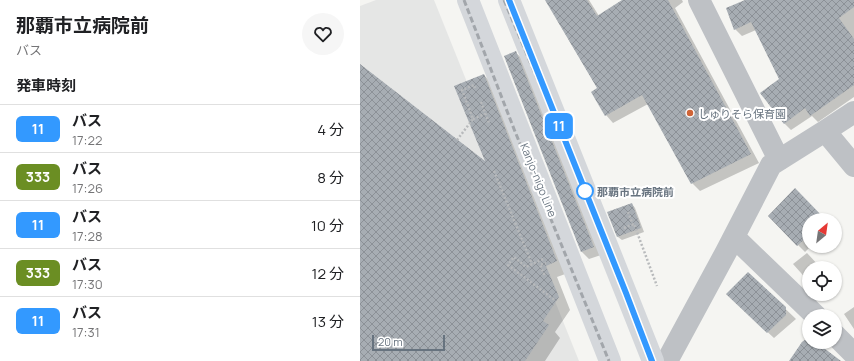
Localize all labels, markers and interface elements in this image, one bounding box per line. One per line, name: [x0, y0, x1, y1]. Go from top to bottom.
text: 那覇市立病院前: [16, 12, 149, 38]
button: heart: [302, 13, 344, 55]
text: バス: [16, 41, 42, 59]
text: 発車時刻: [16, 75, 76, 96]
place label: しゅりそら保育園: [698, 106, 786, 121]
marker: しゅりそら保育園: [685, 108, 695, 118]
text: バス: [72, 110, 102, 131]
line badge: 11: [541, 113, 577, 139]
text: 11: [553, 116, 565, 135]
text: 11: [32, 119, 44, 138]
text: 4 分: [317, 119, 344, 140]
text: 17:22: [72, 131, 102, 149]
street label: Kanjo-nigo Line: [517, 141, 561, 220]
text: バス: [72, 158, 102, 179]
text: 333: [26, 167, 50, 186]
text: 8 分: [317, 167, 344, 188]
text: 17:26: [72, 179, 103, 197]
marker: 那覇市立病院前: [576, 182, 594, 200]
place label: 那覇市立病院前: [597, 184, 674, 199]
text: バス: [72, 206, 102, 227]
north arrow: [802, 213, 842, 253]
map controls: [802, 213, 842, 349]
text: 11: [32, 215, 44, 234]
text: 10 分: [311, 215, 344, 236]
text: 17:28: [72, 227, 102, 245]
text: バス: [72, 254, 102, 275]
button: locate: [802, 261, 842, 301]
text: 333: [26, 263, 50, 282]
text: 12 分: [312, 263, 344, 284]
text: 17:30: [72, 275, 103, 293]
text: バス: [72, 302, 102, 323]
button: layers: [802, 309, 842, 349]
text: 11: [32, 311, 44, 330]
text: 13 分: [312, 311, 344, 332]
text: 17:31: [72, 323, 100, 341]
scale bar: [372, 333, 445, 352]
text: 20 m: [378, 334, 403, 349]

